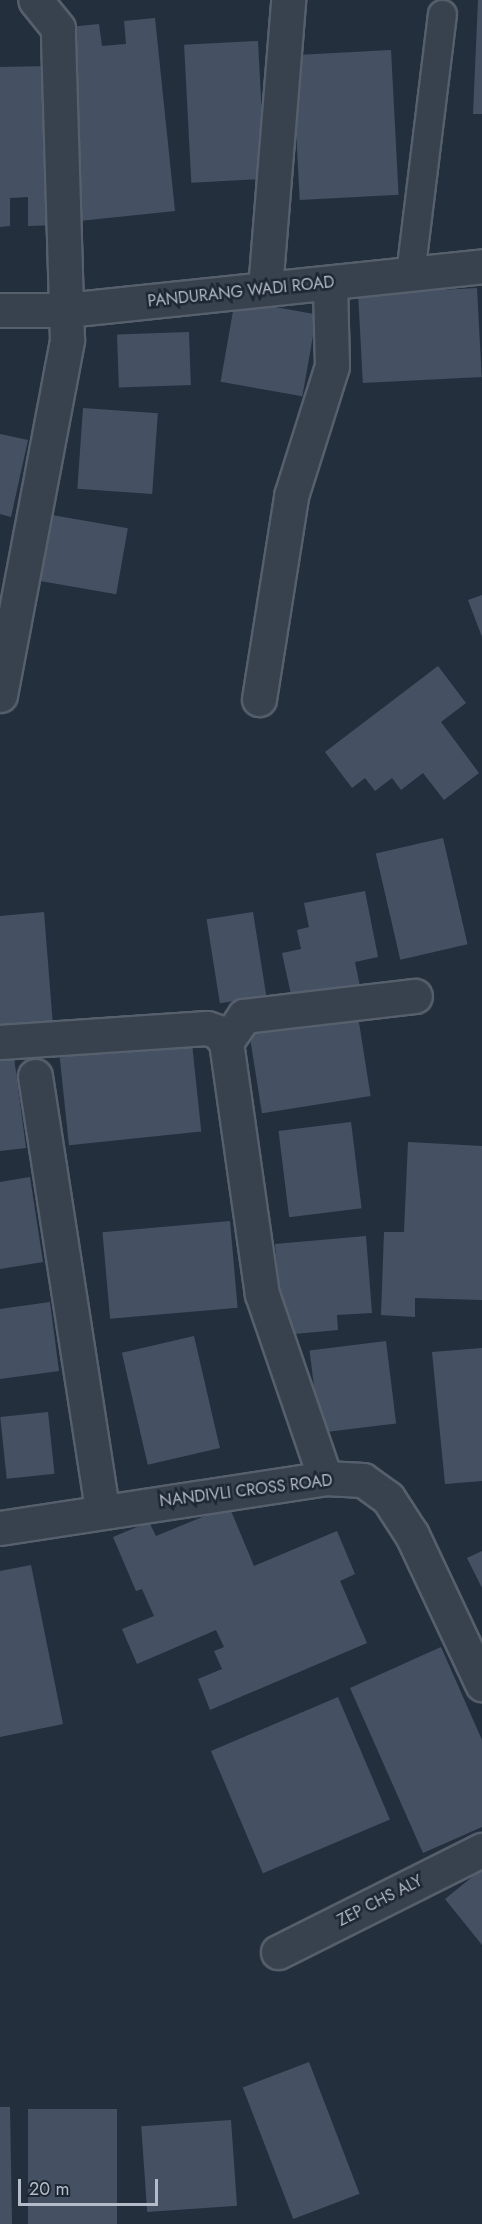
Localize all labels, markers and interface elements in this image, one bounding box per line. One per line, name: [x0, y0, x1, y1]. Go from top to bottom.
street label: PANDURANG WADI ROAD: [147, 273, 335, 311]
street label: NANDIVLI CROSS ROAD: [158, 1471, 334, 1511]
street label: ZEP CHS ALY: [334, 1871, 426, 1931]
scale bar: [21, 2167, 160, 2205]
text: 20 m: [29, 2176, 69, 2202]

